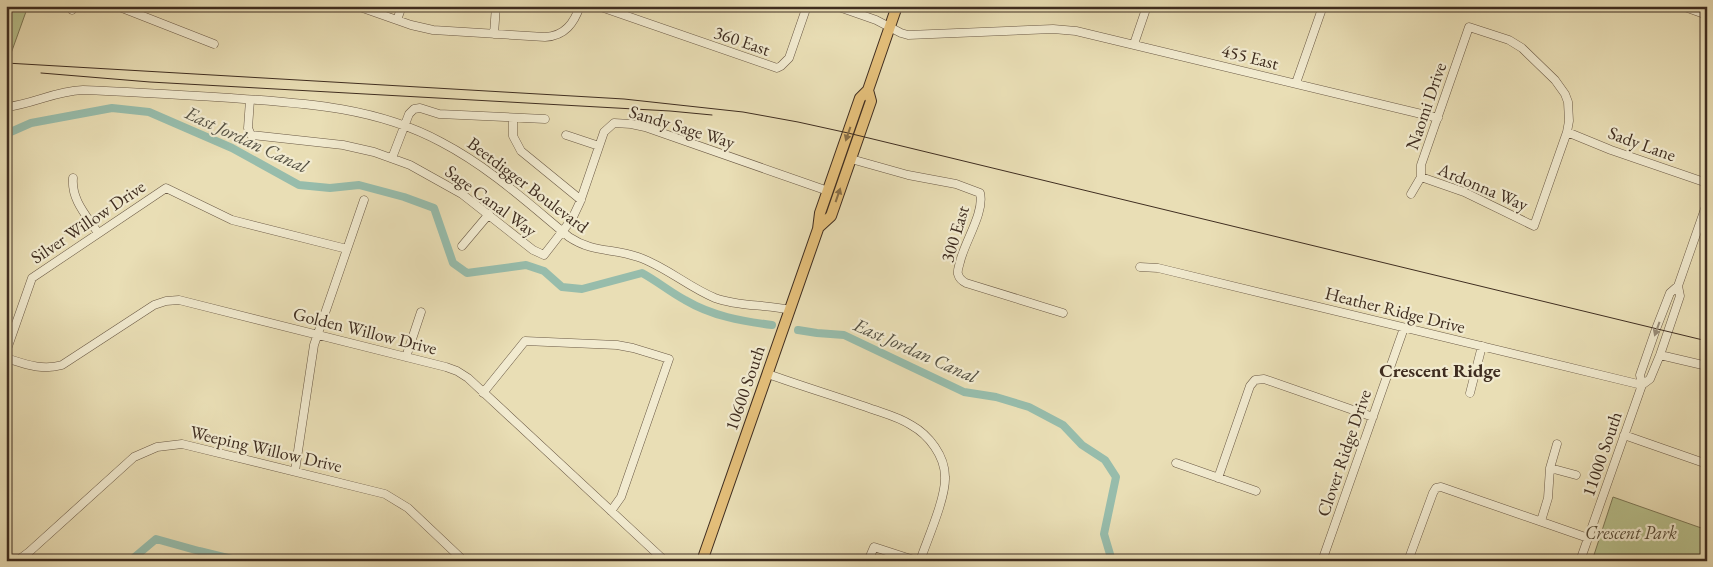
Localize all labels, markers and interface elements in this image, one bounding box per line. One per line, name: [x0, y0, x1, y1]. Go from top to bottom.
street label: 360 East: [711, 20, 774, 61]
street label: 455 East: [1219, 38, 1281, 75]
street label: Naomi Drive: [1400, 59, 1451, 153]
water label: East Jordan Canal: [180, 100, 313, 179]
street label: Sandy Sage Way: [627, 100, 738, 154]
street label: Sady Lane: [1605, 121, 1679, 166]
one-way arrow: [844, 126, 851, 141]
street label: Beetdigger Boulevard: [463, 131, 594, 238]
street label: Ardonna Way: [1434, 157, 1532, 216]
street label: Sage Canal Way: [441, 160, 542, 242]
street label: Silver Willow Drive: [26, 175, 149, 268]
one-way arrow: [835, 187, 842, 202]
street label: 300 East: [935, 202, 974, 265]
street label: Heather Ridge Drive: [1323, 281, 1468, 338]
street label: Golden Willow Drive: [291, 302, 439, 360]
water label: East Jordan Canal: [849, 312, 982, 389]
one-way arrow: [1653, 321, 1660, 336]
street label: 10600 South: [719, 342, 770, 433]
district label: Crescent Ridge: [1379, 358, 1501, 383]
street label: Clover Ridge Drive: [1311, 386, 1376, 519]
street label: 11000 South: [1576, 408, 1627, 499]
street label: Weeping Willow Drive: [188, 420, 344, 477]
park label: Crescent Park: [1585, 521, 1677, 544]

